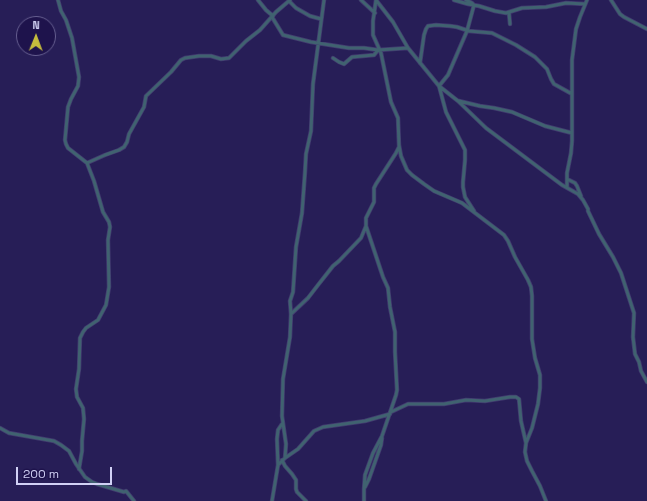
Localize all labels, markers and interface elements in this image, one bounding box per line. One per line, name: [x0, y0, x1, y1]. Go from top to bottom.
north arrow: [16, 16, 56, 56]
text: N: [32, 18, 40, 32]
scale bar: [18, 459, 114, 485]
text: 200 m: [23, 466, 59, 482]

